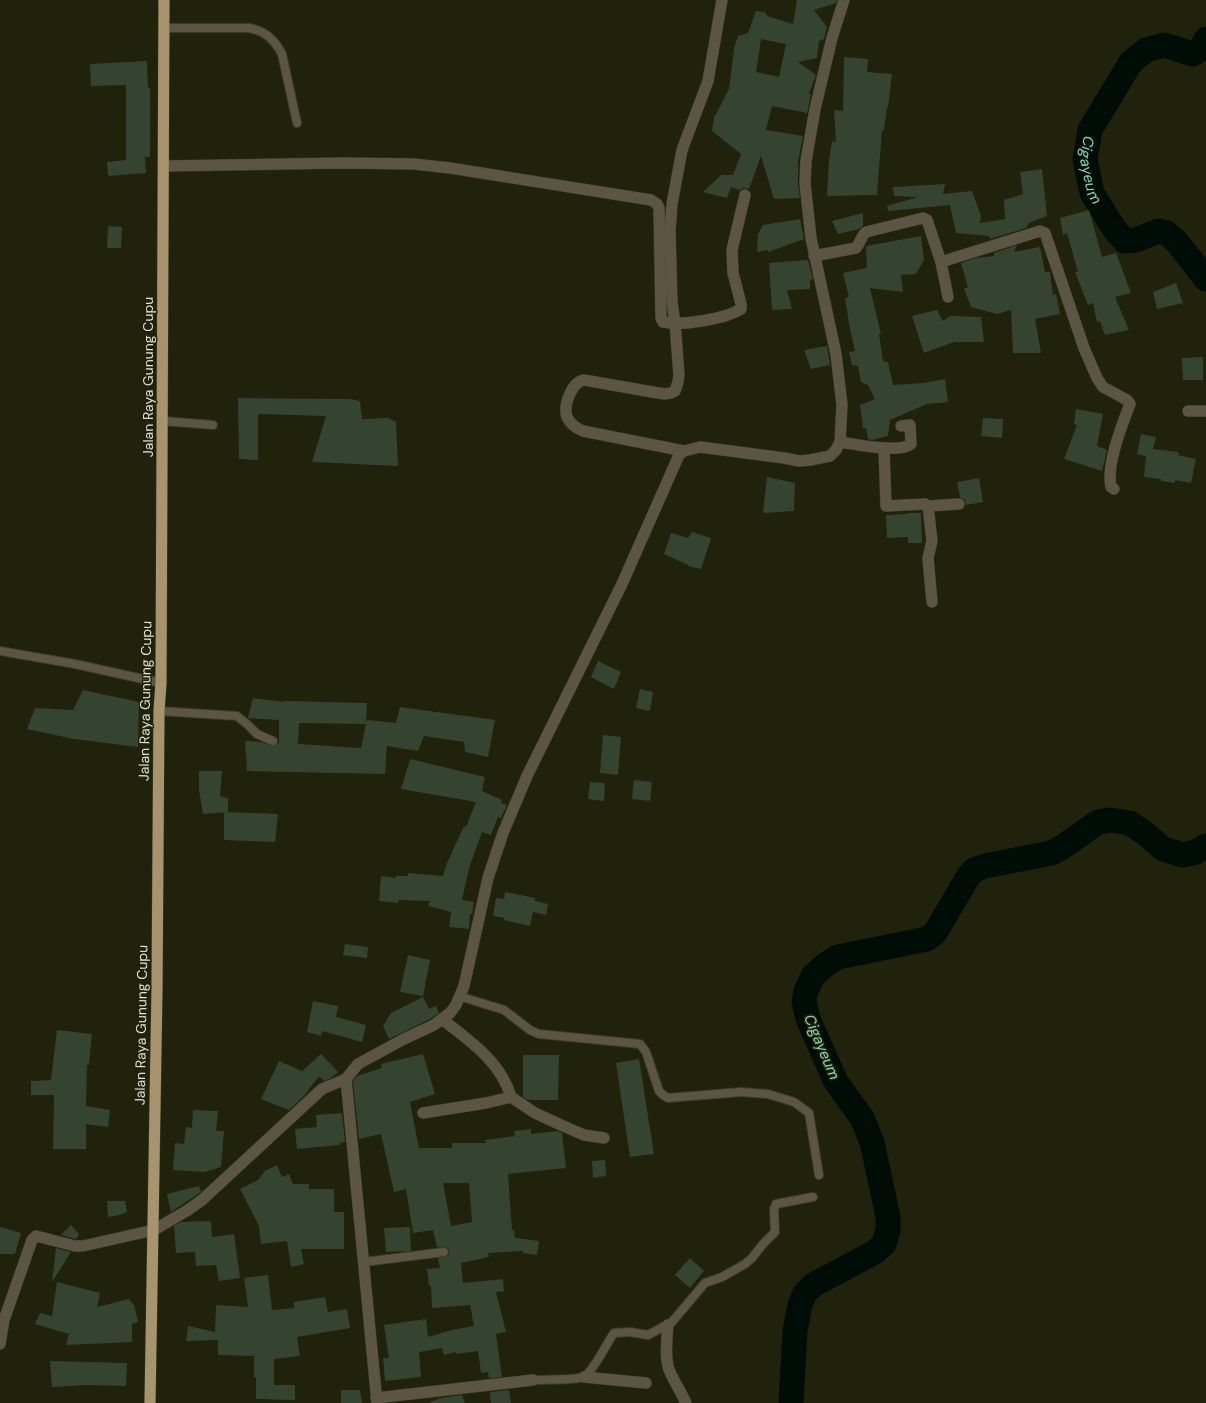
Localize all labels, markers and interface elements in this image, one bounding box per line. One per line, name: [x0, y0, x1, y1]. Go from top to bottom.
water label: Cigayeum: [1075, 134, 1106, 208]
street label: Jalan Raya Gunung Cupu: [139, 297, 157, 457]
street label: Jalan Raya Gunung Cupu: [135, 621, 155, 781]
street label: Jalan Raya Gunung Cupu: [131, 945, 151, 1105]
water label: Cigayeum: [799, 1011, 845, 1083]

